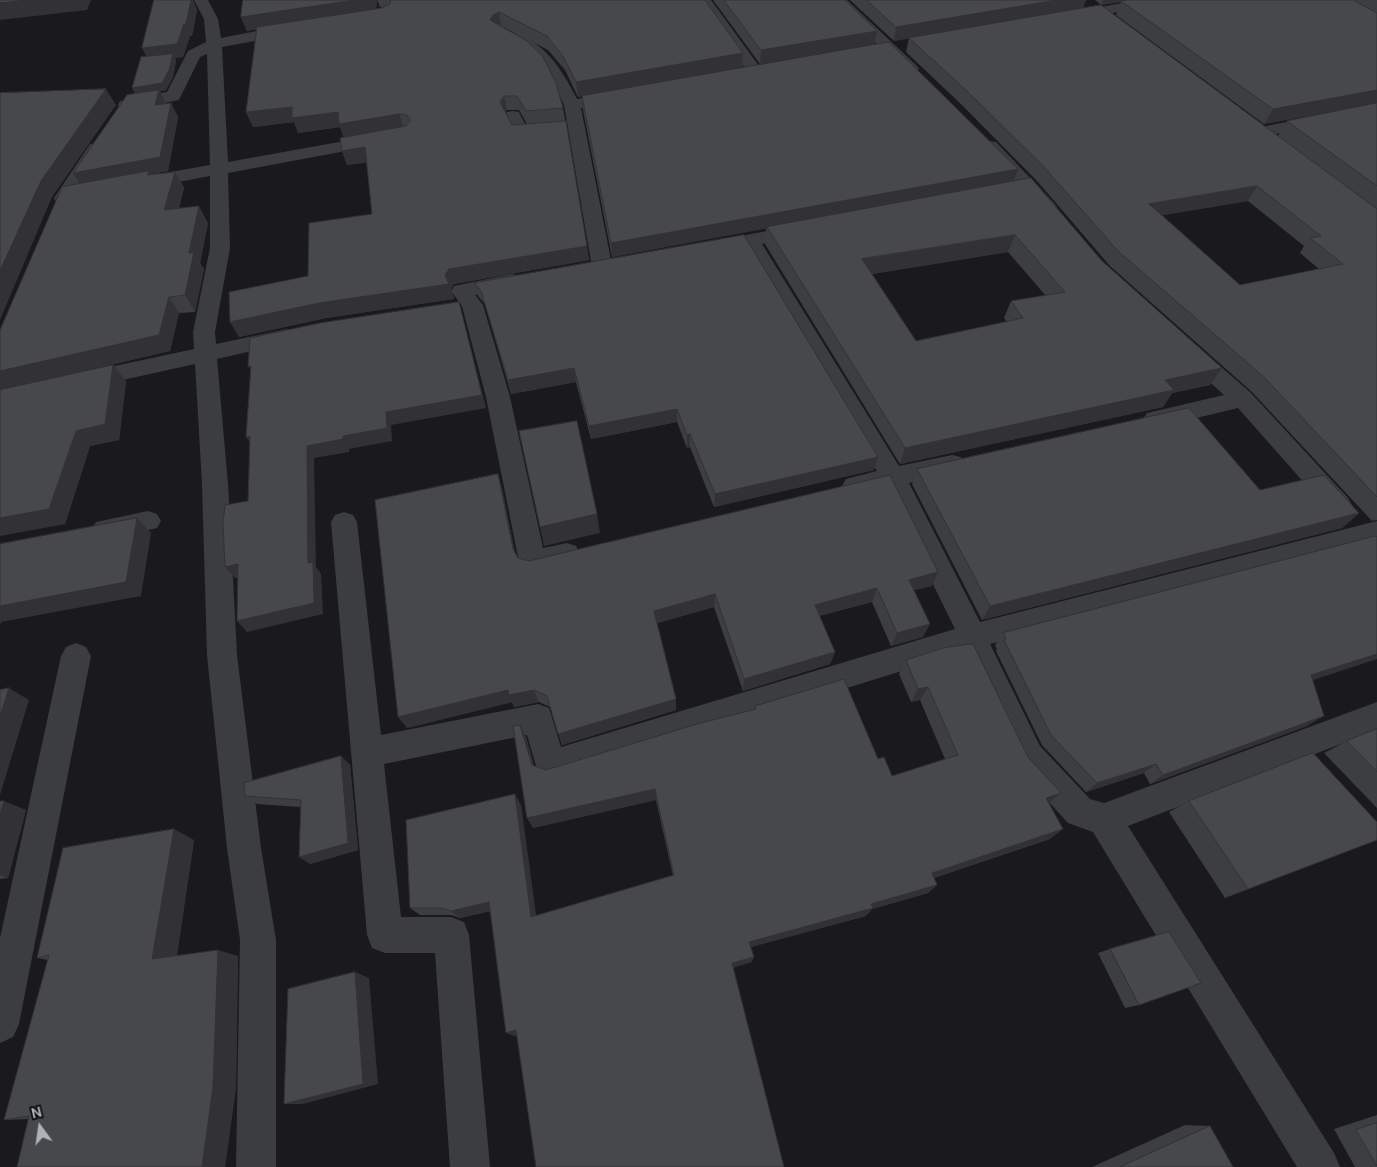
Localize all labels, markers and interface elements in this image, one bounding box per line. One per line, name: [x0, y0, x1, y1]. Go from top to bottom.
north arrow: [15, 1102, 65, 1152]
text: N: [29, 1102, 44, 1122]

